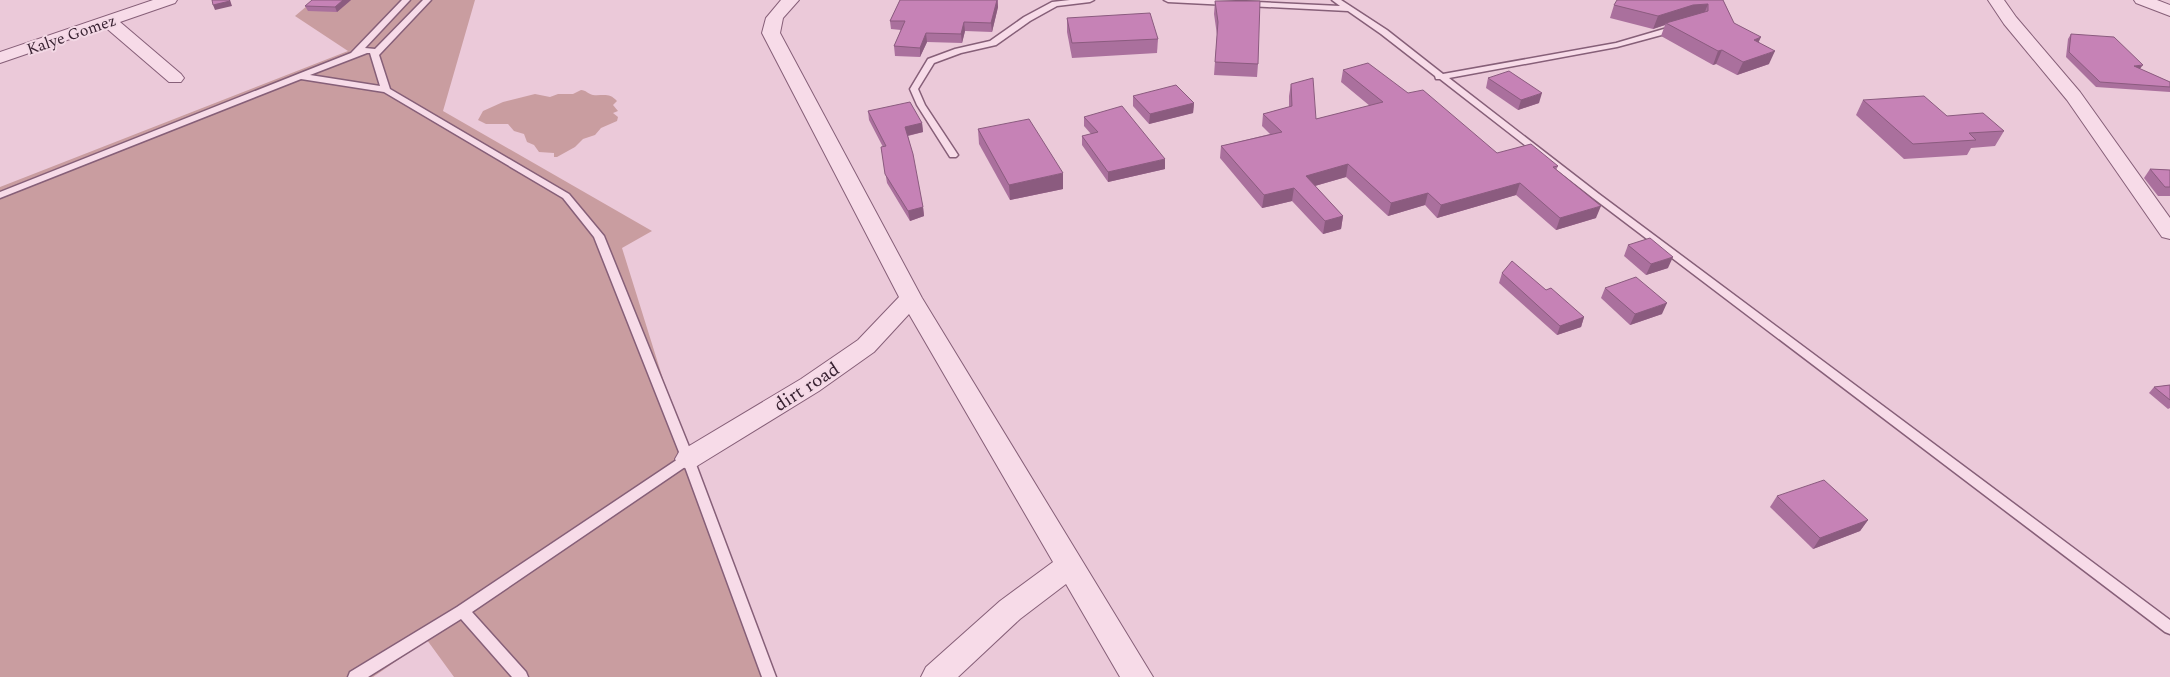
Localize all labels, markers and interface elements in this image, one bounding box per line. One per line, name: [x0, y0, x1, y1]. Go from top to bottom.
street label: Kalye Gomez: [23, 8, 119, 61]
street label: dirt road: [768, 355, 845, 419]

